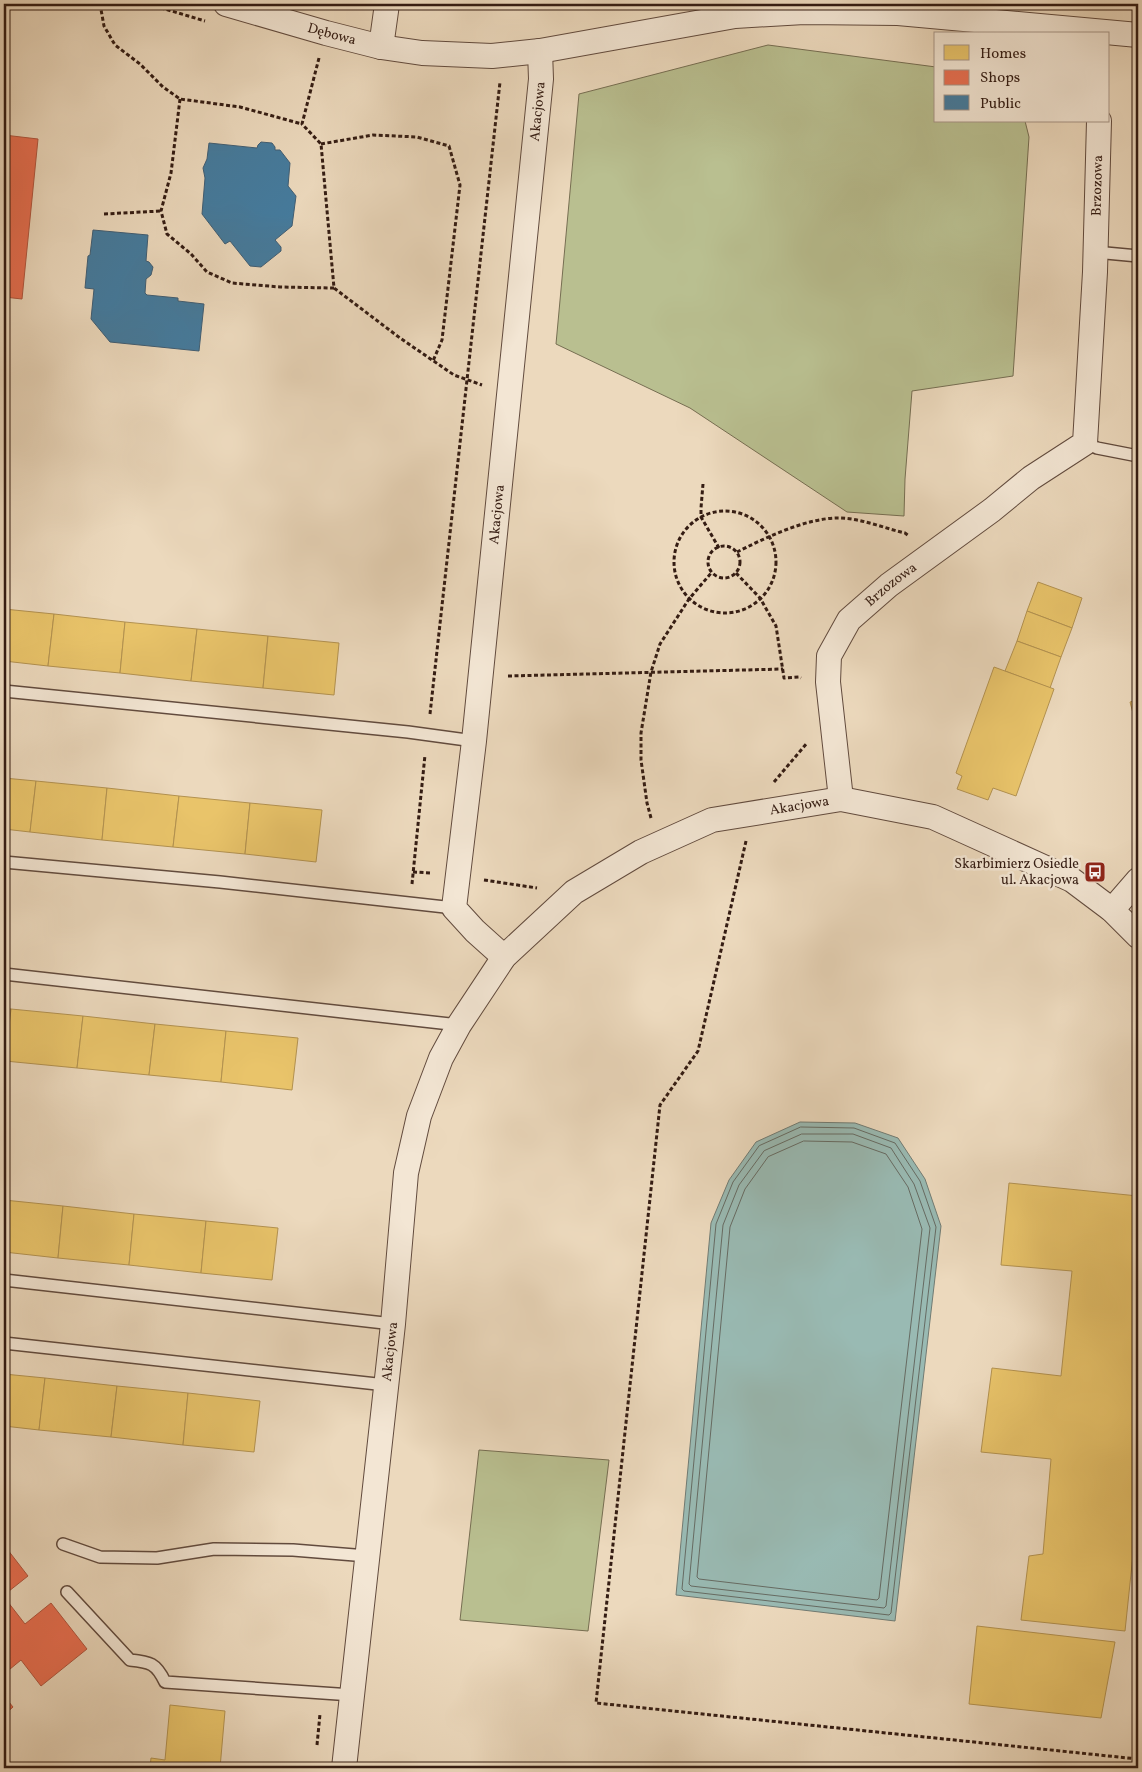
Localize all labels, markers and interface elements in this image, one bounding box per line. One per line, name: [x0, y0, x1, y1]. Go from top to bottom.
street label: Dębowa: [305, 19, 358, 50]
legend: [934, 32, 1110, 122]
text: Homes: [980, 44, 1026, 65]
text: Shops: [980, 68, 1020, 89]
street label: Akacjowa: [525, 81, 550, 142]
text: Public: [980, 94, 1021, 115]
street label: Brzozowa: [1087, 155, 1108, 216]
street label: Akacjowa: [484, 484, 509, 545]
street label: Brzozowa: [861, 558, 921, 611]
street label: Akacjowa: [768, 792, 831, 820]
place label: Skarbimierz Osiedle ul. Akacjowa: [954, 855, 1079, 890]
bus stop icon: Skarbimierz Osiedle ul. Akacjowa: [1083, 860, 1107, 884]
street label: Akacjowa: [377, 1321, 403, 1382]

